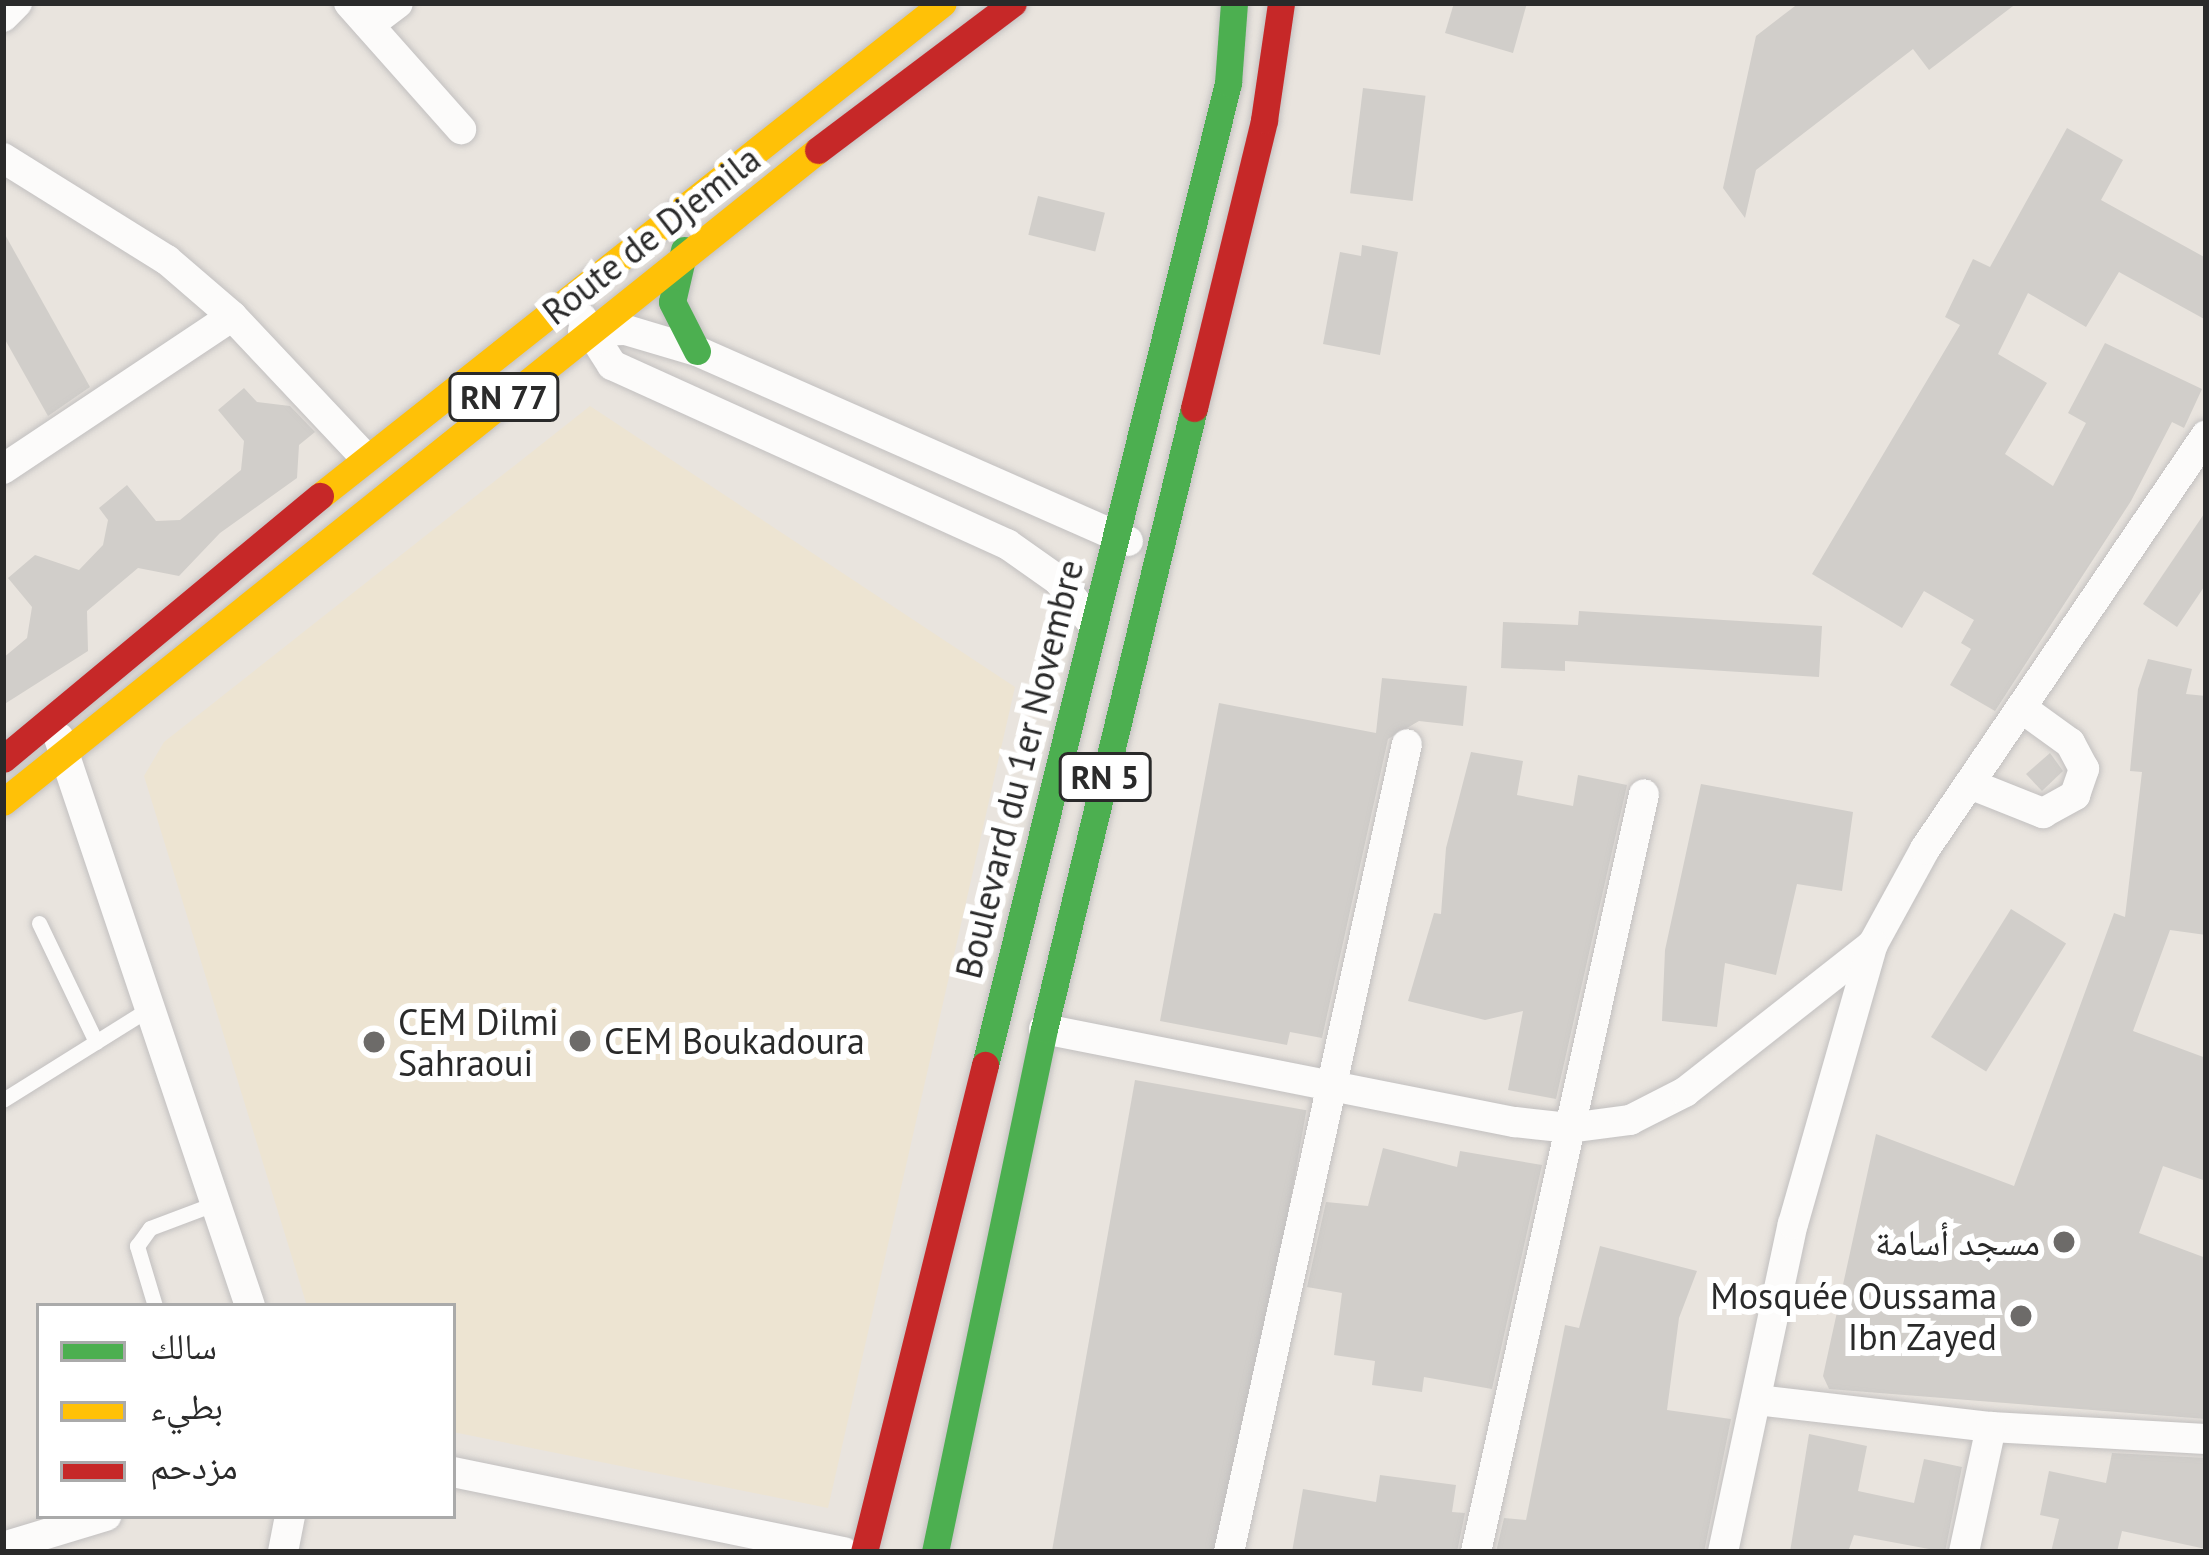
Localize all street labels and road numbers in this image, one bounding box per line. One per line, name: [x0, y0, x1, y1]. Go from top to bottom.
street label: Route de Djemila: [534, 137, 768, 333]
road number: RN 77: [447, 370, 561, 424]
street label: Boulevard du 1er Novembre: [946, 555, 1092, 983]
road number: RN 5: [1057, 750, 1153, 804]

